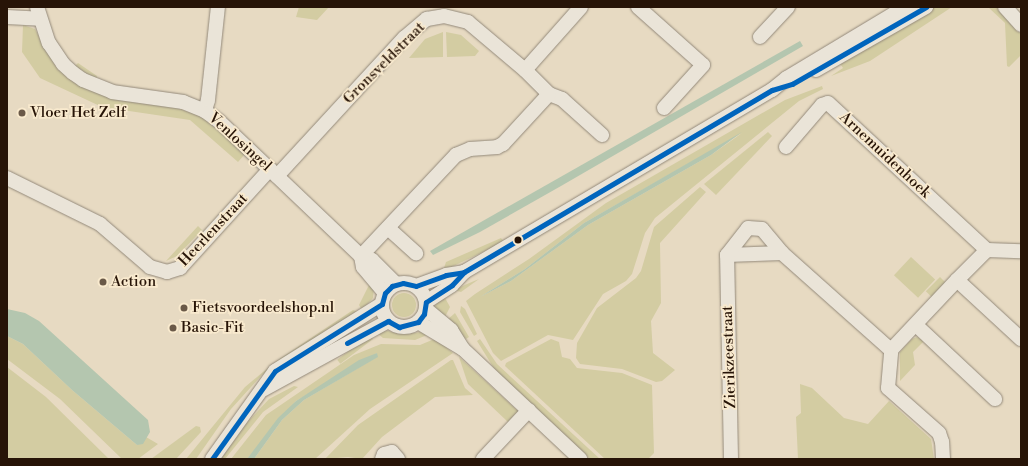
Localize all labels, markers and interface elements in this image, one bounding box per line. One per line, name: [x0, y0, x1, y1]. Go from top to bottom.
street label: Gronsveldstraat: [339, 18, 429, 108]
place label: Vloer Het Zelf: [30, 104, 126, 122]
marker: Vloer Het Zelf: [17, 108, 27, 118]
street label: Arnemuidenhoek: [836, 108, 934, 202]
street label: Venlosingel: [205, 109, 275, 175]
street label: Heerlenstraat: [175, 190, 251, 270]
unlabelled marker: [513, 235, 523, 245]
place label: Action: [111, 273, 156, 291]
marker: Action: [98, 277, 108, 287]
place label: Fietsvoordeelshop.nl: [192, 299, 334, 317]
marker: Fietsvoordeelshop.nl: [179, 303, 189, 313]
street label: Zierikzeestraat: [718, 305, 740, 409]
place label: Basic-Fit: [181, 319, 244, 337]
marker: Basic-Fit: [168, 323, 178, 333]

